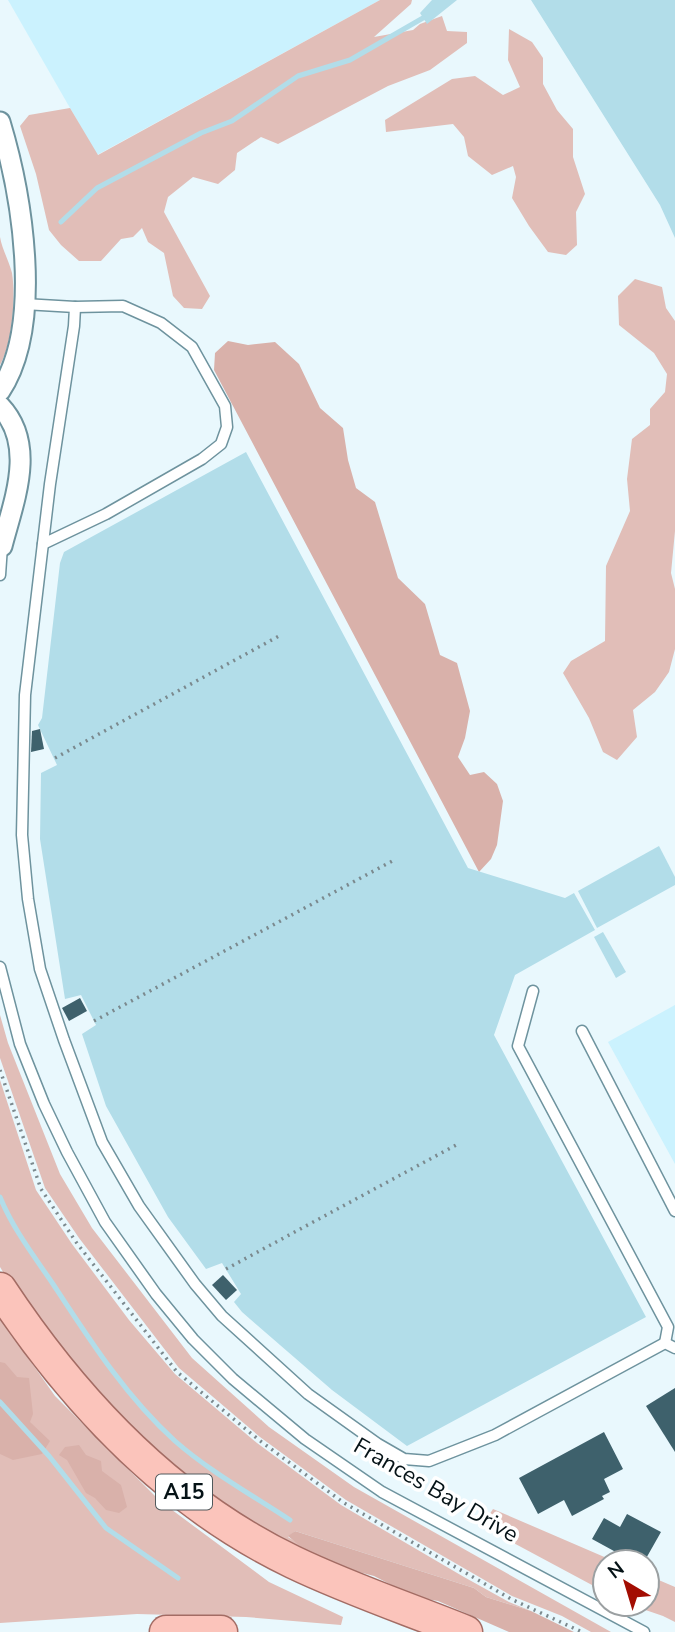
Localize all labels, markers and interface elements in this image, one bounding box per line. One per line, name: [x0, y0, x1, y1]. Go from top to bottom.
street label: Frances Bay Drive: [348, 1430, 524, 1550]
road number: A15: [156, 1474, 212, 1510]
north arrow: [591, 1548, 661, 1618]
text: N: [603, 1556, 630, 1585]

